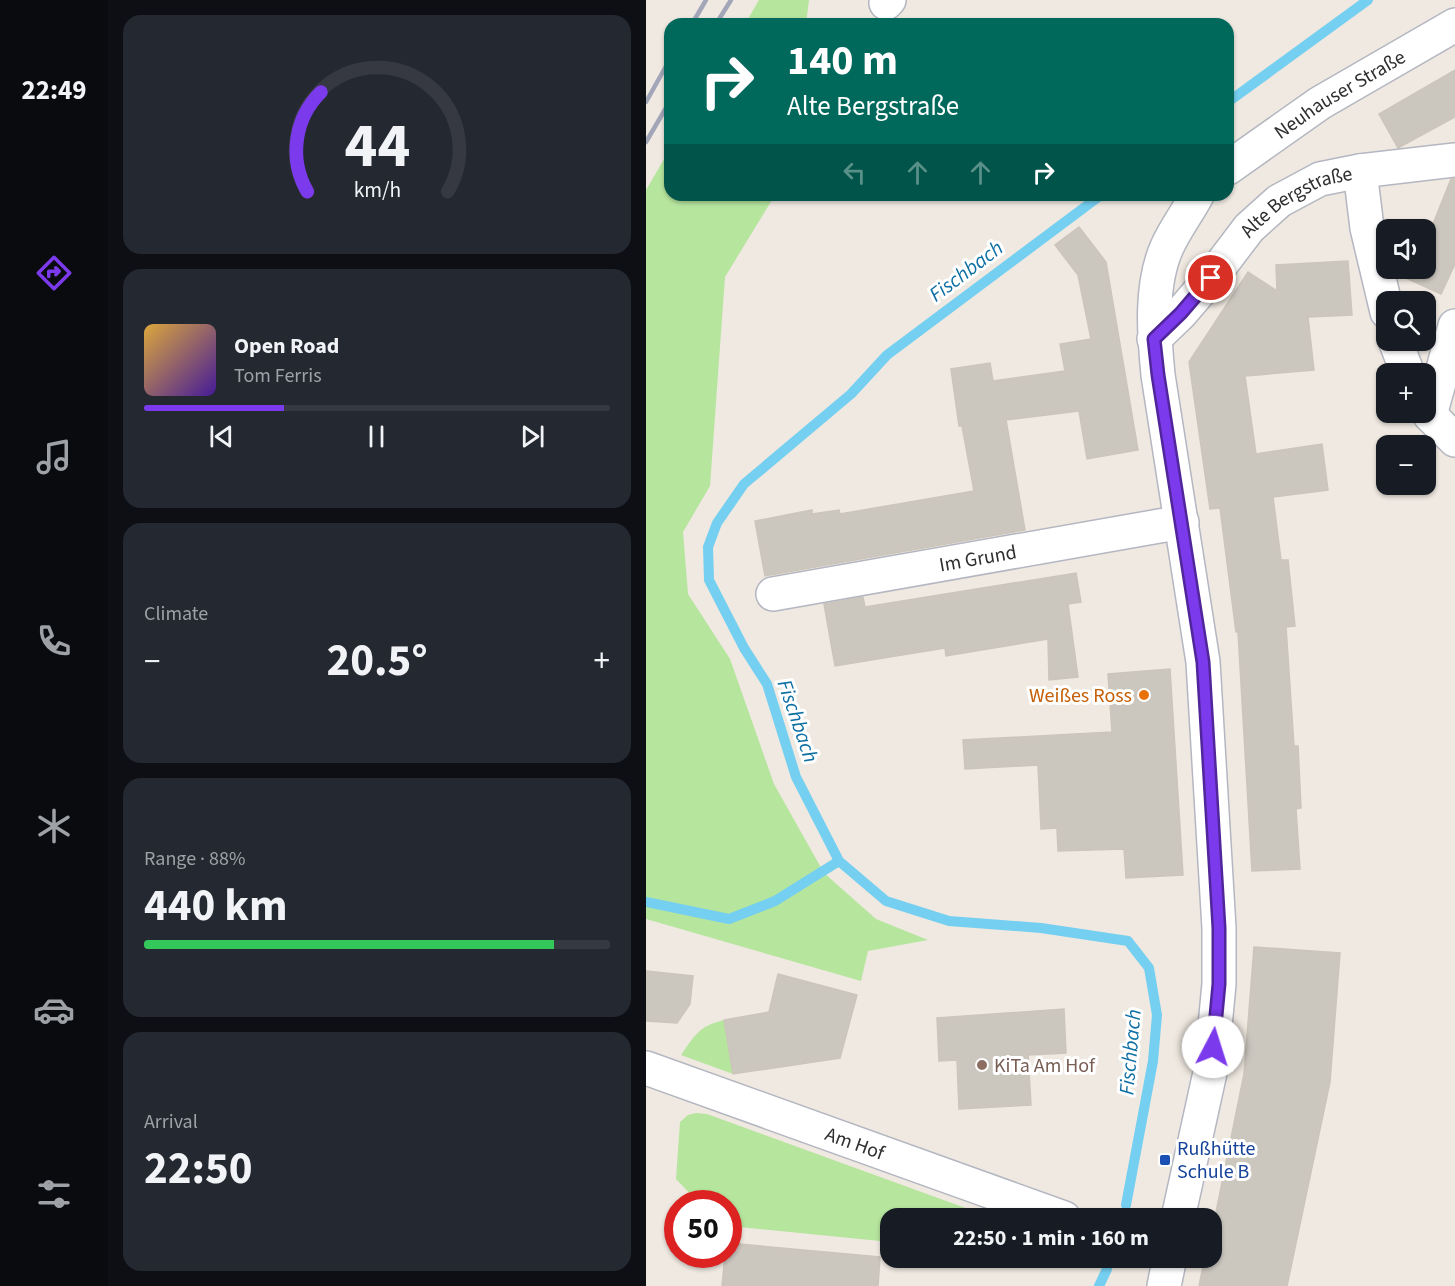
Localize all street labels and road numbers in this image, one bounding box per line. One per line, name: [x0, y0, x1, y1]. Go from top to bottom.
street label: Neuhauser Straße: [1269, 44, 1411, 146]
street label: Alte Bergstraße: [1234, 160, 1355, 244]
street label: Im Grund: [937, 538, 1019, 579]
street label: Am Hof: [821, 1120, 889, 1168]

